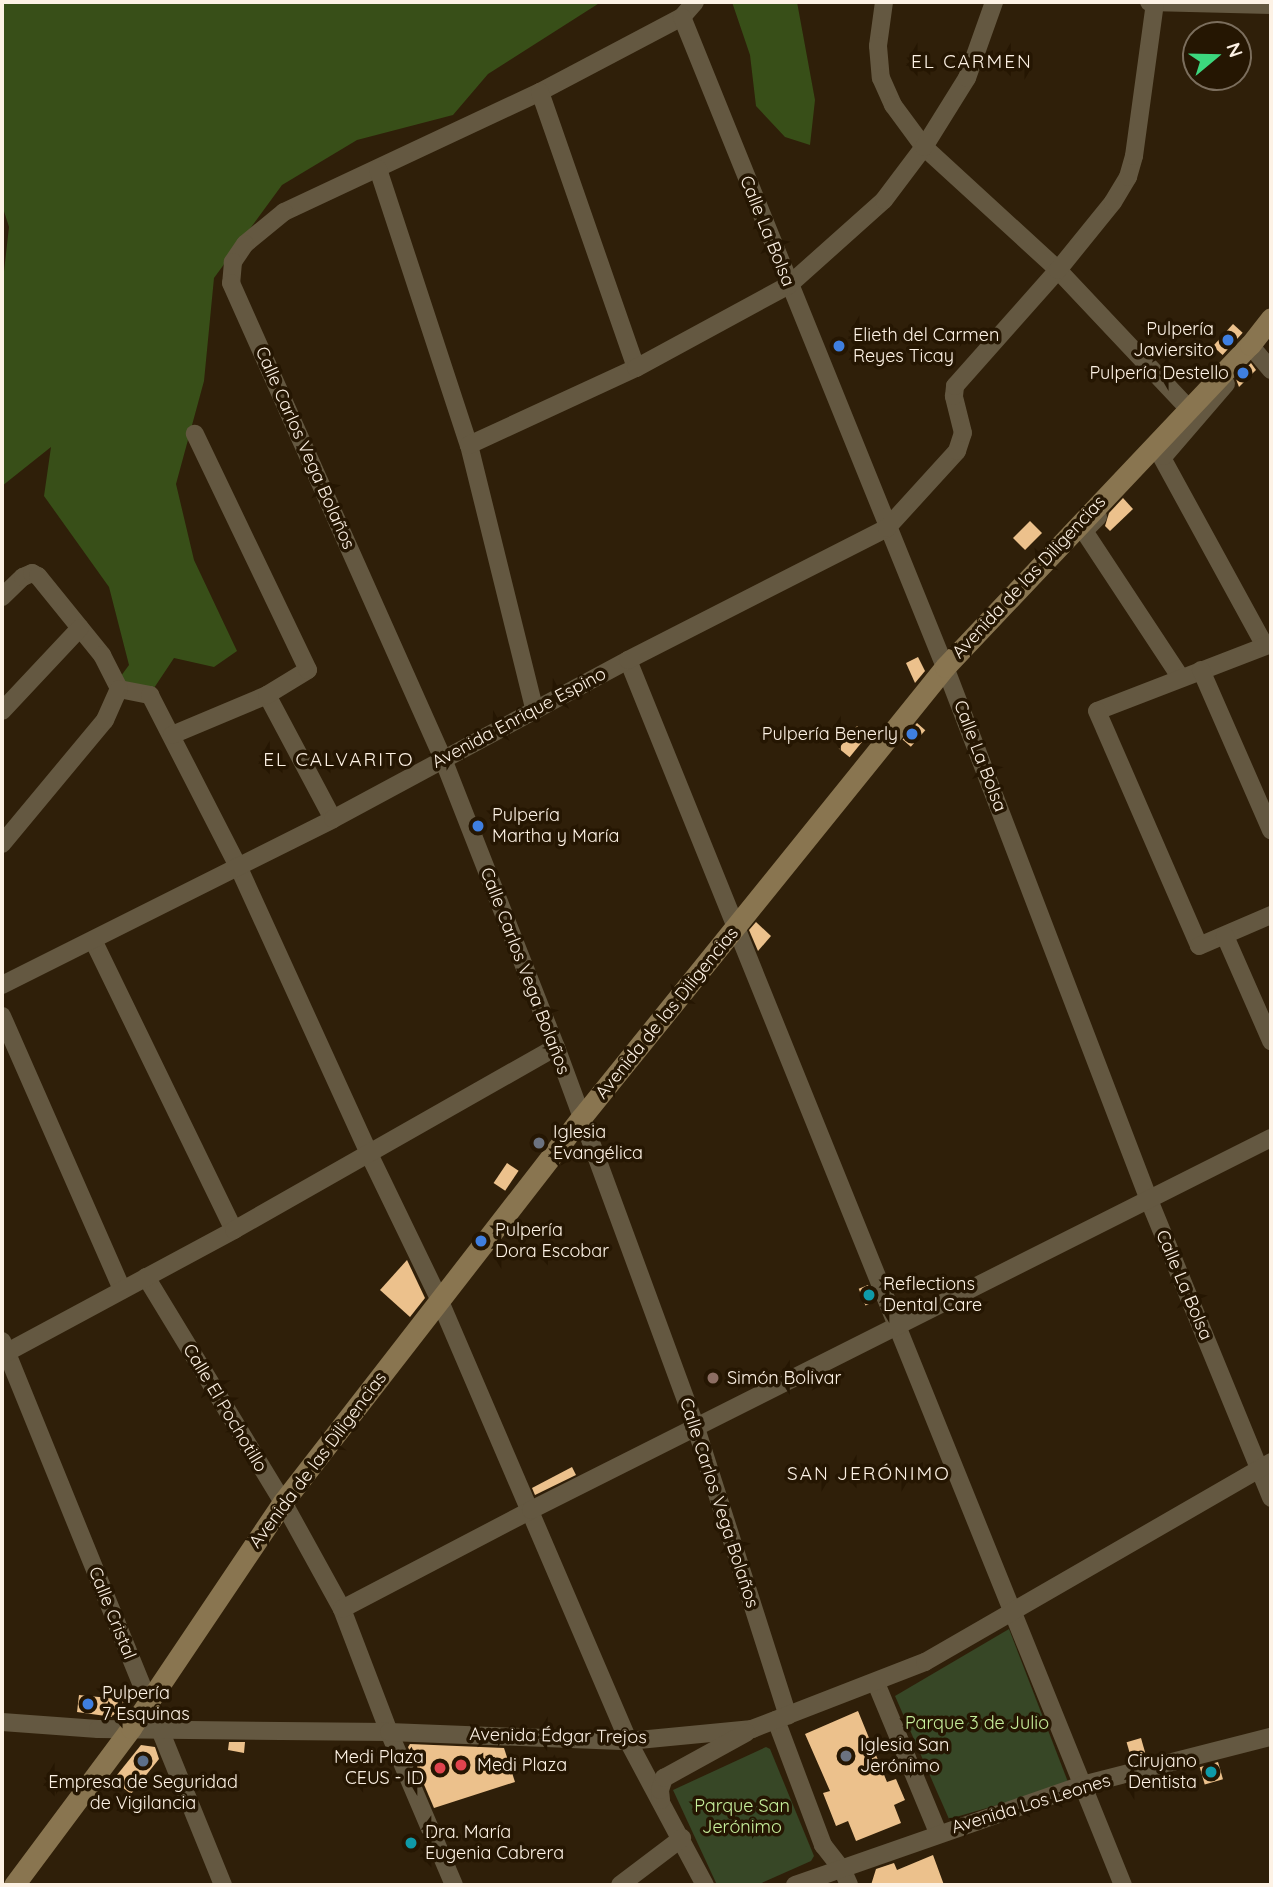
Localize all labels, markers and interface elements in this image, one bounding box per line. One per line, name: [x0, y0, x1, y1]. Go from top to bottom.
north arrow: [1182, 21, 1252, 91]
text: N: [1221, 39, 1249, 60]
district label: EL CARMEN: [912, 51, 1032, 73]
street label: Calle La Bolsa: [735, 173, 799, 289]
place label: Pulpería Javiersito: [1133, 319, 1214, 362]
place label: Elieth del Carmen Reyes Ticay: [853, 325, 999, 368]
marker: Pulpería Javiersito: [1220, 332, 1236, 348]
marker: Elieth del Carmen Reyes Ticay: [831, 338, 847, 354]
street label: Calle Carlos Vega Bolaños: [250, 343, 360, 553]
place label: Pulpería Destello: [1089, 362, 1229, 384]
marker: Pulpería Destello: [1235, 365, 1251, 381]
street label: Avenida de las Diligencias: [948, 491, 1110, 663]
street label: Avenida Enrique Espino: [428, 663, 610, 773]
street label: Calle La Bolsa: [949, 697, 1011, 815]
place label: Pulpería Benerly: [762, 723, 898, 745]
marker: Pulpería Benerly: [904, 726, 920, 742]
district label: EL CALVARITO: [265, 749, 413, 771]
place label: Pulpería Martha y María: [492, 805, 619, 848]
marker: Pulpería Martha y María: [470, 818, 486, 834]
street label: Calle Carlos Vega Bolaños: [476, 865, 574, 1077]
street label: Avenida de las Diligencias: [591, 923, 743, 1103]
place label: Iglesia Evangélica: [553, 1122, 643, 1164]
marker: Iglesia Evangélica: [531, 1135, 547, 1151]
place label: Pulpería Dora Escobar: [495, 1220, 609, 1262]
street label: Calle La Bolsa: [1151, 1227, 1217, 1343]
marker: Pulpería Dora Escobar: [473, 1233, 489, 1249]
place label: Reflections Dental Care: [883, 1274, 982, 1316]
marker: Reflections Dental Care: [861, 1287, 877, 1303]
street label: Calle El Pochotillo: [178, 1340, 272, 1476]
place label: Simón Bolivar: [727, 1367, 841, 1389]
street label: Avenida de las Diligencias: [245, 1368, 391, 1552]
marker: Simón Bolivar: [705, 1370, 721, 1386]
street label: Calle Carlos Vega Bolaños: [675, 1395, 763, 1611]
district label: SAN JERÓNIMO: [789, 1463, 949, 1485]
street label: Calle Cristal: [84, 1564, 140, 1662]
place label: Pulpería 7 Esquinas: [102, 1683, 190, 1726]
marker: Pulpería 7 Esquinas: [80, 1696, 96, 1712]
park label: Parque 3 de Julio: [905, 1712, 1049, 1734]
street label: Avenida Édgar Trejos: [469, 1724, 647, 1748]
place label: Iglesia San Jerónimo: [860, 1735, 949, 1778]
place label: Medi Plaza CEUS - ID: [334, 1747, 424, 1790]
marker: Iglesia San Jerónimo: [838, 1748, 854, 1764]
place label: Cirujano Dentista: [1127, 1751, 1197, 1794]
marker: Empresa de Seguridad de Vigilancia: [135, 1753, 151, 1769]
place label: Medi Plaza: [477, 1754, 567, 1776]
marker: Medi Plaza: [451, 1755, 471, 1775]
marker: Medi Plaza CEUS - ID: [430, 1758, 450, 1778]
marker: Cirujano Dentista: [1203, 1764, 1219, 1780]
street label: Avenida Los Leones: [949, 1770, 1113, 1838]
place label: Empresa de Seguridad de Vigilancia: [48, 1772, 238, 1814]
park label: Parque San Jerónimo: [694, 1796, 790, 1839]
place label: Dra. María Eugenia Cabrera: [425, 1822, 564, 1864]
marker: Dra. María Eugenia Cabrera: [403, 1835, 419, 1851]

